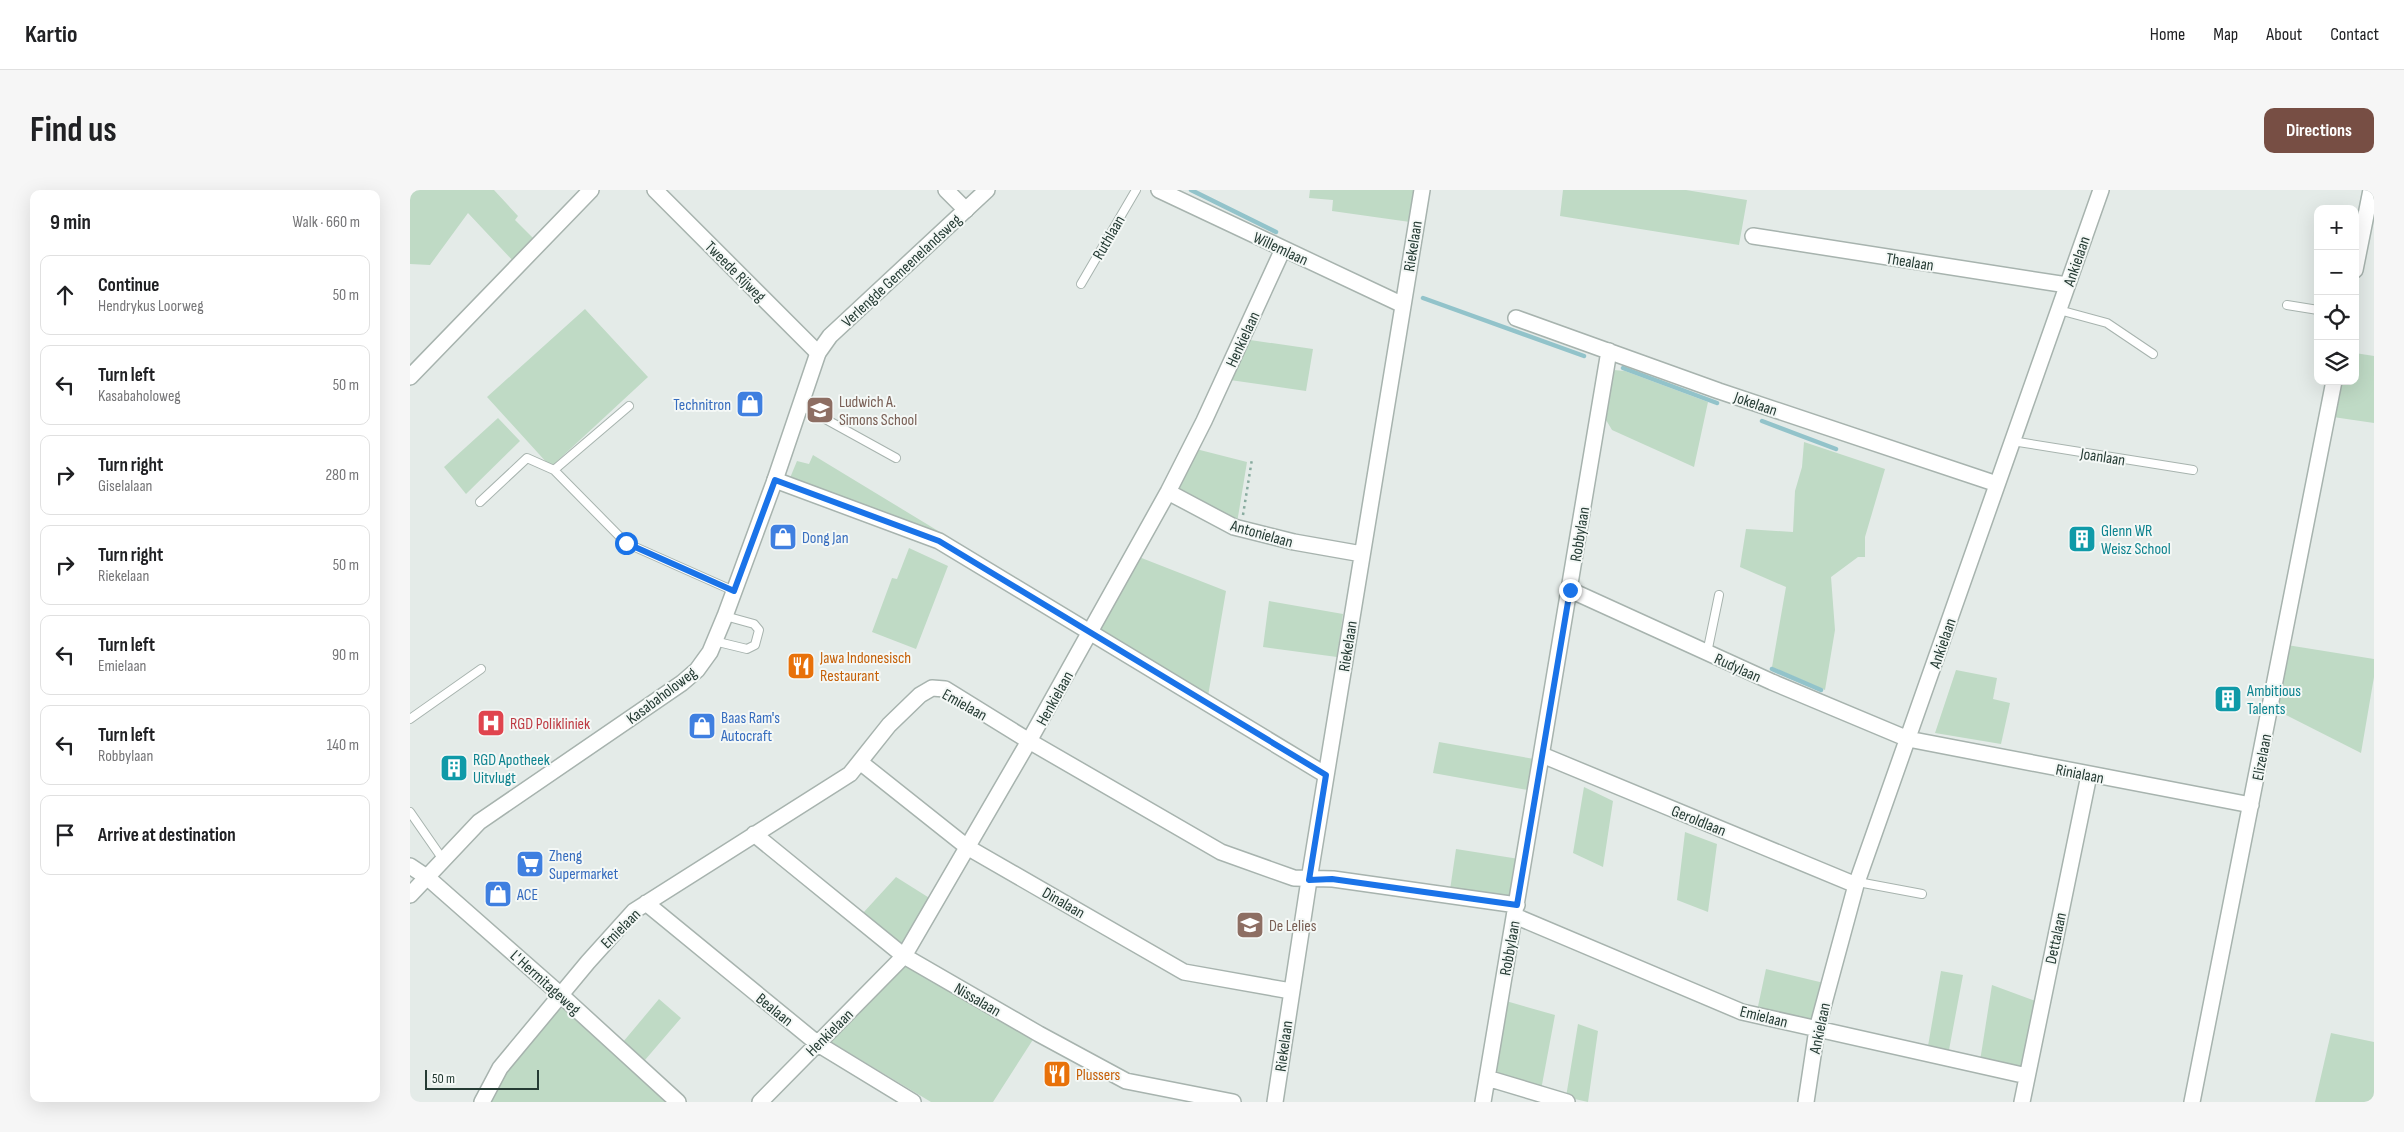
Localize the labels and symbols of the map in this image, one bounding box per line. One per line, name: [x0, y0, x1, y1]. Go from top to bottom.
street label: Verlengde Gemeenelandsweg: [838, 211, 966, 332]
street label: Ruthlaan: [1089, 212, 1130, 263]
street label: Riekelaan: [1400, 219, 1427, 273]
street label: Willemlaan: [1250, 228, 1311, 270]
street label: Ankielaan: [2060, 234, 2095, 290]
street label: Tweede Rijweg: [701, 238, 769, 306]
street label: Thealaan: [1885, 249, 1935, 276]
street label: Henkielaan: [1222, 309, 1264, 370]
street label: Jokelaan: [1731, 388, 1780, 421]
shop icon: Technitron: [735, 389, 765, 419]
place label: Ludwich A. Simons School: [839, 393, 917, 430]
school or university icon: Ludwich A. Simons School: [805, 395, 835, 425]
place label: Technitron: [673, 396, 731, 415]
street label: Joanlaan: [2078, 444, 2127, 470]
street label: Robbylaan: [1567, 505, 1594, 563]
street label: Antonielaan: [1227, 516, 1295, 552]
shop icon: Dong Jan: [768, 522, 798, 552]
place label: Glenn WR Weisz School: [2101, 522, 2171, 559]
building icon: Glenn WR Weisz School: [2067, 524, 2097, 554]
place label: Dong Jan: [802, 529, 849, 548]
route start: [615, 532, 638, 555]
route end: [1559, 579, 1582, 602]
street label: Ankielaan: [1926, 616, 1961, 672]
street label: Riekelaan: [1335, 619, 1362, 673]
place label: Jawa Indonesisch Restaurant: [819, 649, 911, 686]
street label: Rudylaan: [1711, 650, 1764, 687]
restaurant icon: Jawa Indonesisch Restaurant: [786, 651, 816, 681]
street label: Kasabaholoweg: [623, 664, 701, 729]
street label: Henkielaan: [1033, 668, 1078, 729]
place label: Ambitious Talents: [2246, 682, 2301, 719]
building icon: Ambitious Talents: [2213, 684, 2243, 714]
street label: Emielaan: [938, 685, 990, 725]
hospital icon: RGD Polikliniek: [476, 708, 506, 738]
place label: Baas Ram's Autocraft: [720, 709, 780, 746]
shop icon: Baas Ram's Autocraft: [687, 711, 717, 741]
place label: RGD Polikliniek: [510, 715, 590, 734]
street label: Elizelaan: [2249, 732, 2276, 782]
place label: RGD Apotheek Uitvlugt: [473, 751, 550, 788]
building icon: RGD Apotheek Uitvlugt: [439, 753, 469, 783]
street label: Rinialaan: [2054, 761, 2105, 788]
street label: Geroldlaan: [1668, 802, 1729, 841]
place label: Zheng Supermarket: [549, 847, 618, 884]
supermarket icon: Zheng Supermarket: [515, 849, 545, 879]
shop icon: ACE: [483, 879, 513, 909]
street label: Dinalaan: [1039, 884, 1088, 923]
place label: ACE: [516, 886, 538, 905]
street label: Emielaan: [597, 905, 645, 953]
school or university icon: De Lelies: [1235, 910, 1265, 940]
street label: Dettalaan: [2042, 911, 2071, 966]
place label: De Lelies: [1269, 917, 1317, 936]
street label: Robbylaan: [1496, 919, 1525, 977]
street label: L' Hermitageweg: [506, 947, 584, 1020]
street label: Nissalaan: [951, 979, 1004, 1021]
street label: Bealaan: [752, 990, 796, 1031]
street label: Ankielaan: [1806, 1001, 1835, 1057]
street label: Emielaan: [1738, 1002, 1789, 1033]
street label: Henkielaan: [802, 1005, 858, 1061]
street label: Riekelaan: [1272, 1020, 1297, 1073]
restaurant icon: Plussers: [1042, 1059, 1072, 1089]
place label: Plussers: [1076, 1066, 1121, 1085]
scale bar: [425, 1067, 539, 1090]

